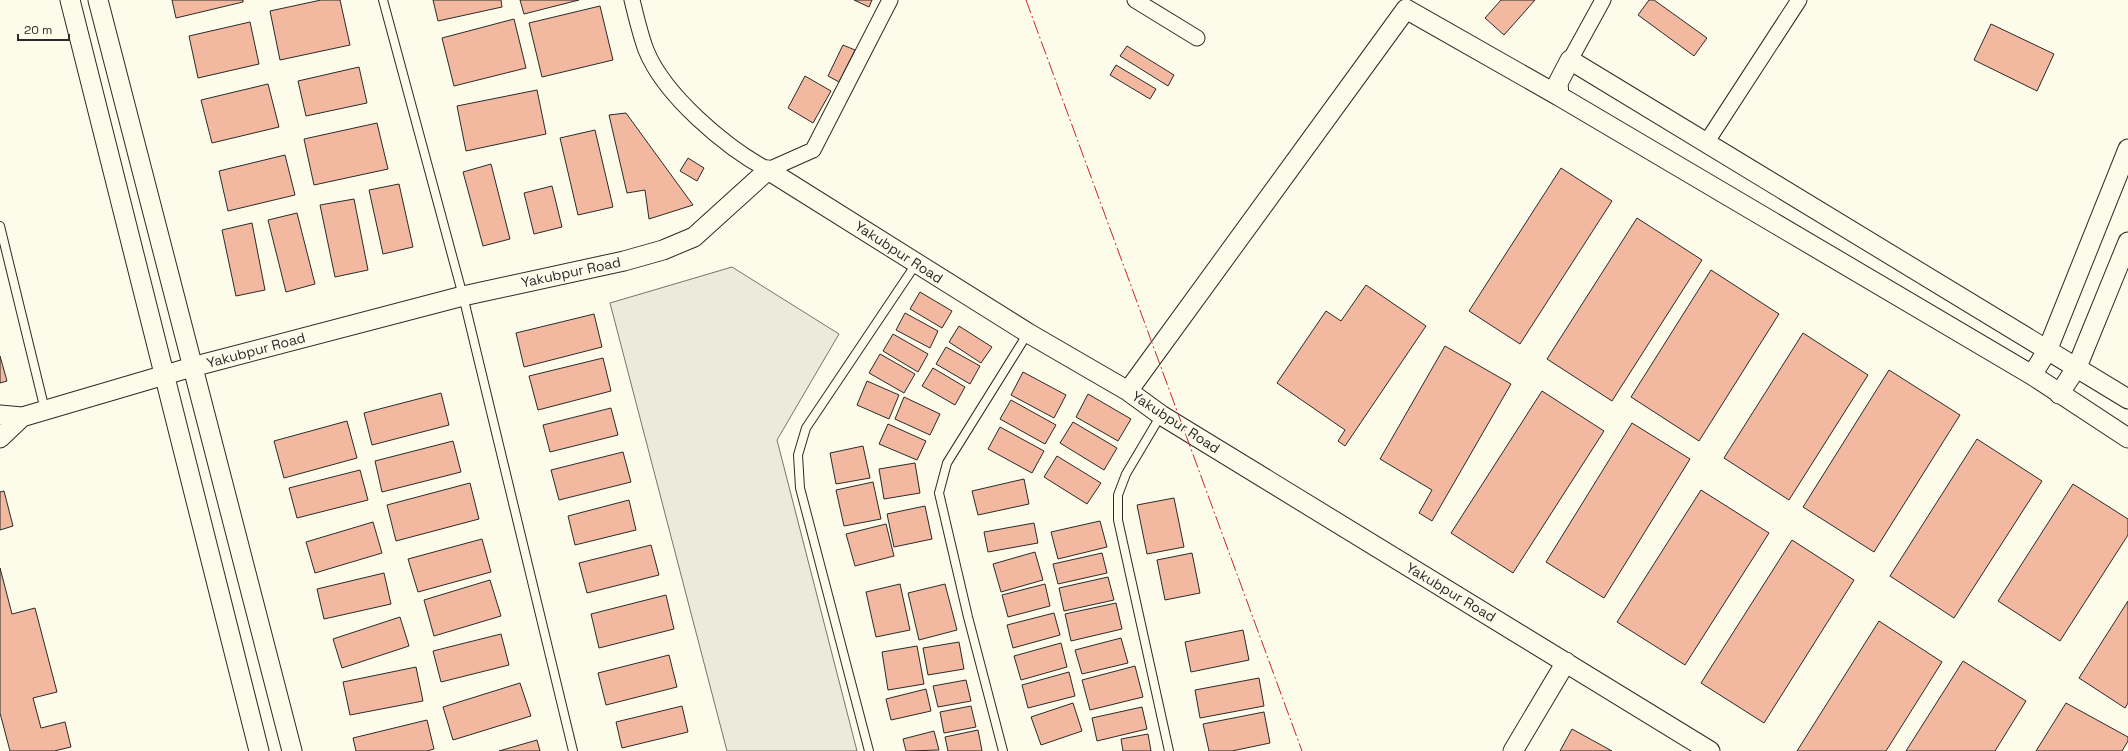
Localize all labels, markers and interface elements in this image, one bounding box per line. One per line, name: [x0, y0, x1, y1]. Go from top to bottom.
scale bar: [18, 16, 69, 42]
text: 20 m: [24, 22, 52, 38]
street label: Yakubpur Road: [852, 217, 946, 287]
street label: Yakubpur Road: [520, 253, 622, 291]
street label: Yakubpur Road: [205, 328, 307, 372]
street label: Yakubpur Road: [1129, 387, 1223, 457]
street label: Yakubpur Road: [1403, 558, 1499, 626]

